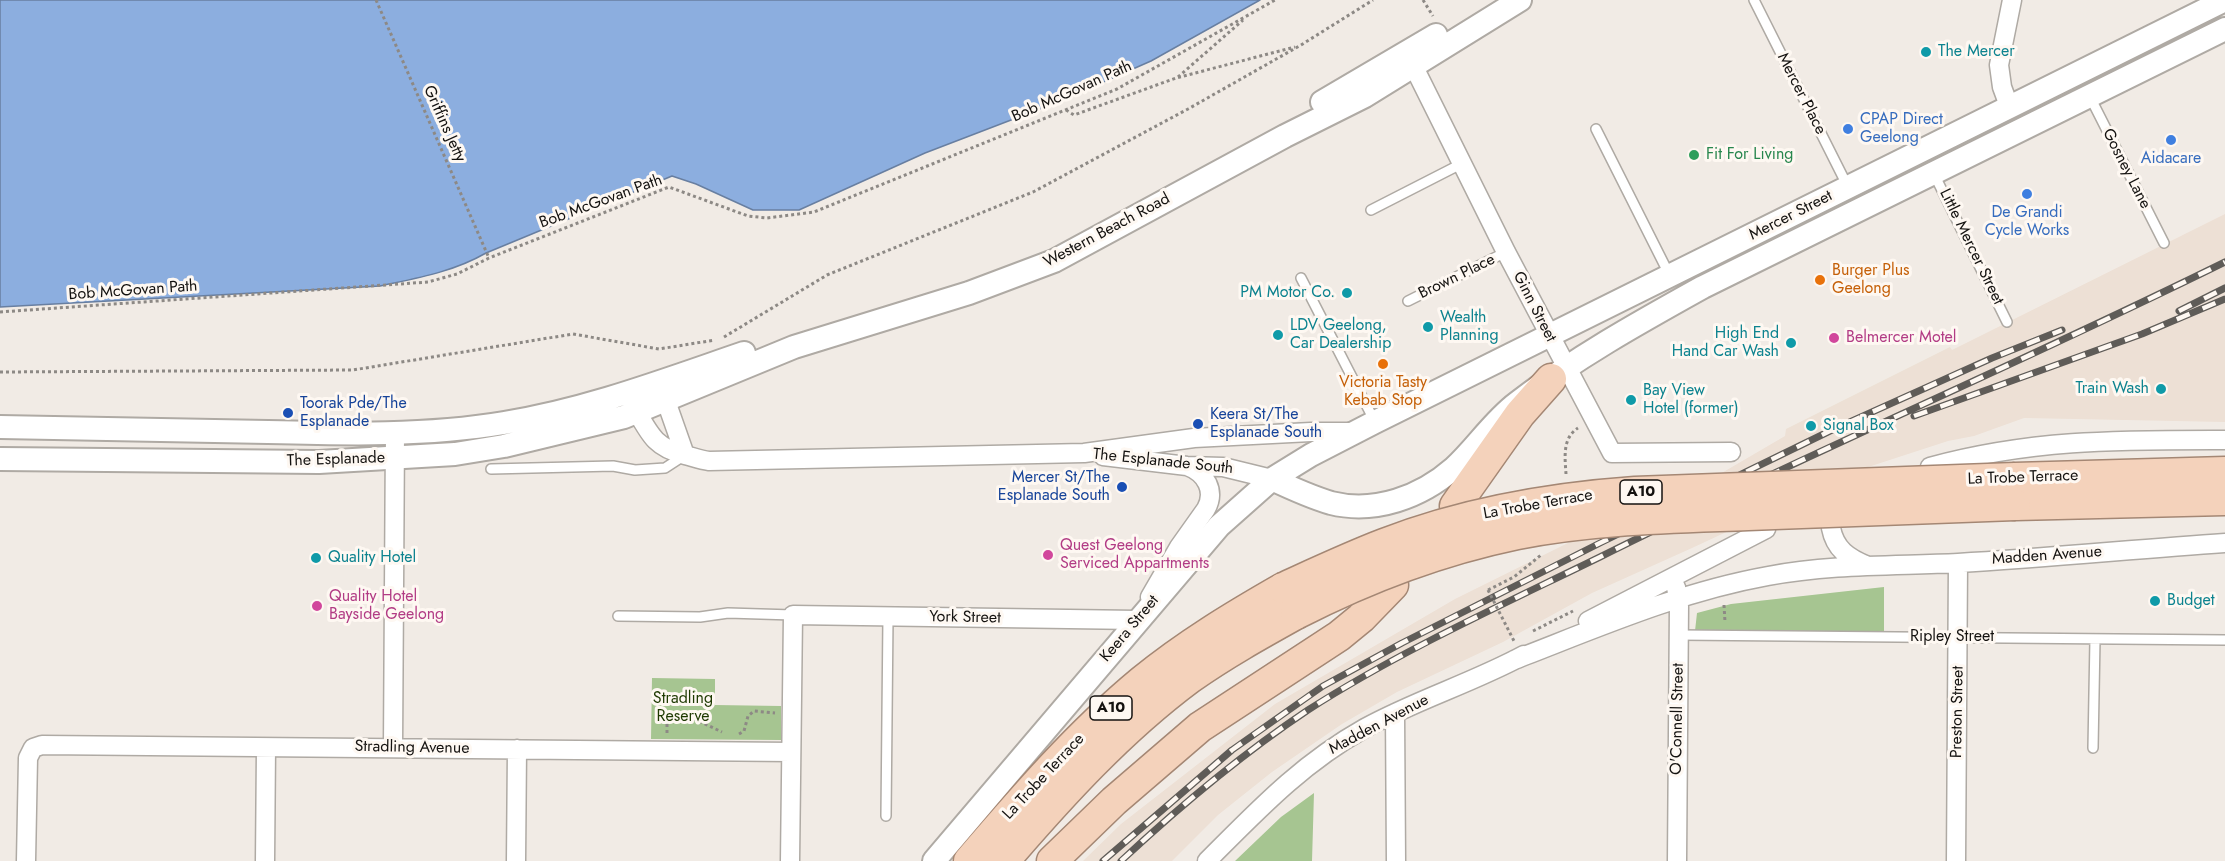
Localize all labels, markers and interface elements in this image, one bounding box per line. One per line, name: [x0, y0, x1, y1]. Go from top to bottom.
place label: The Mercer: [1938, 42, 2015, 62]
marker: The Mercer: [1919, 45, 1933, 59]
street label: Mercer Place: [1772, 50, 1830, 138]
street label: Bob McGovan Path: [1009, 57, 1135, 127]
street label: Griffins Jetty: [419, 83, 469, 165]
place label: CPAP Direct Geelong: [1860, 110, 1943, 148]
marker: CPAP Direct Geelong: [1841, 122, 1855, 136]
street label: Gosney Lane: [2098, 126, 2154, 212]
marker: Aidacare: [2164, 133, 2178, 147]
place label: Fit For Living: [1706, 145, 1793, 165]
marker: Fit For Living: [1687, 148, 1701, 162]
place label: Aidacare: [2141, 149, 2201, 169]
street label: Bob McGovan Path: [537, 171, 665, 233]
street label: Little Mercer Street: [1935, 186, 2007, 308]
street label: Mercer Street: [1746, 187, 1836, 245]
marker: De Grandi Cycle Works: [2020, 187, 2034, 201]
street label: Western Beach Road: [1041, 190, 1173, 272]
place label: De Grandi Cycle Works: [1985, 203, 2069, 241]
street label: Brown Place: [1416, 250, 1498, 304]
place label: Burger Plus Geelong: [1832, 261, 1910, 299]
street label: Ginn Street: [1508, 269, 1560, 345]
marker: Burger Plus Geelong: [1813, 273, 1827, 287]
street label: Bob McGovan Path: [68, 277, 198, 305]
place label: PM Motor Co.: [1240, 283, 1335, 303]
marker: PM Motor Co.: [1340, 286, 1354, 300]
place label: Wealth Planning: [1440, 308, 1499, 346]
place label: LDV Geelong, Car Dealership: [1290, 316, 1391, 354]
marker: Wealth Planning: [1421, 320, 1435, 334]
place label: High End Hand Car Wash: [1672, 324, 1779, 362]
marker: LDV Geelong, Car Dealership: [1271, 328, 1285, 342]
place label: Belmercer Motel: [1846, 328, 1956, 348]
marker: Belmercer Motel: [1827, 331, 1841, 345]
marker: High End Hand Car Wash: [1784, 336, 1798, 350]
marker: Victoria Tasty Kebab Stop: [1376, 357, 1390, 371]
place label: Victoria Tasty Kebab Stop: [1339, 373, 1427, 411]
place label: Train Wash: [2076, 379, 2149, 399]
place label: Bay View Hotel (former): [1643, 381, 1739, 419]
marker: Train Wash: [2154, 382, 2168, 396]
marker: Bay View Hotel (former): [1624, 393, 1638, 407]
place label: Toorak Pde/The Esplanade: [300, 394, 407, 432]
place label: Keera St/The Esplanade South: [1210, 405, 1322, 443]
marker: Toorak Pde/The Esplanade: [281, 406, 295, 420]
place label: Signal Box: [1823, 416, 1894, 436]
marker: Keera St/The Esplanade South: [1191, 417, 1205, 431]
marker: Signal Box: [1804, 419, 1818, 433]
street label: The Esplanade South: [1092, 445, 1234, 479]
street label: The Esplanade: [287, 449, 385, 471]
street label: La Trobe Terrace: [1967, 466, 2079, 490]
place label: Mercer St/The Esplanade South: [998, 468, 1110, 506]
marker: Mercer St/The Esplanade South: [1115, 480, 1129, 494]
road number: A10: [1620, 480, 1662, 504]
street label: La Trobe Terrace: [1482, 486, 1594, 524]
place label: Quest Geelong Serviced Appartments: [1060, 536, 1209, 574]
street label: Madden Avenue: [1991, 543, 2103, 569]
place label: Quality Hotel: [328, 548, 416, 568]
marker: Quest Geelong Serviced Appartments: [1041, 548, 1055, 562]
marker: Quality Hotel: [309, 551, 323, 565]
place label: Quality Hotel Bayside Geelong: [329, 587, 444, 625]
place label: Budget: [2167, 591, 2215, 611]
street label: Keera Street: [1097, 592, 1163, 666]
marker: Budget: [2148, 594, 2162, 608]
marker: Quality Hotel Bayside Geelong: [310, 599, 324, 613]
street label: York Street: [929, 608, 1001, 628]
street label: Ripley Street: [1910, 627, 1994, 647]
street label: O'Connell Street: [1667, 663, 1689, 775]
street label: Preston Street: [1948, 666, 1968, 758]
park label: Stradling Reserve: [653, 689, 713, 727]
street label: Madden Avenue: [1326, 691, 1432, 759]
road number: A10: [1090, 696, 1132, 720]
street label: La Trobe Terrace: [999, 730, 1089, 824]
street label: Stradling Avenue: [354, 737, 470, 759]

